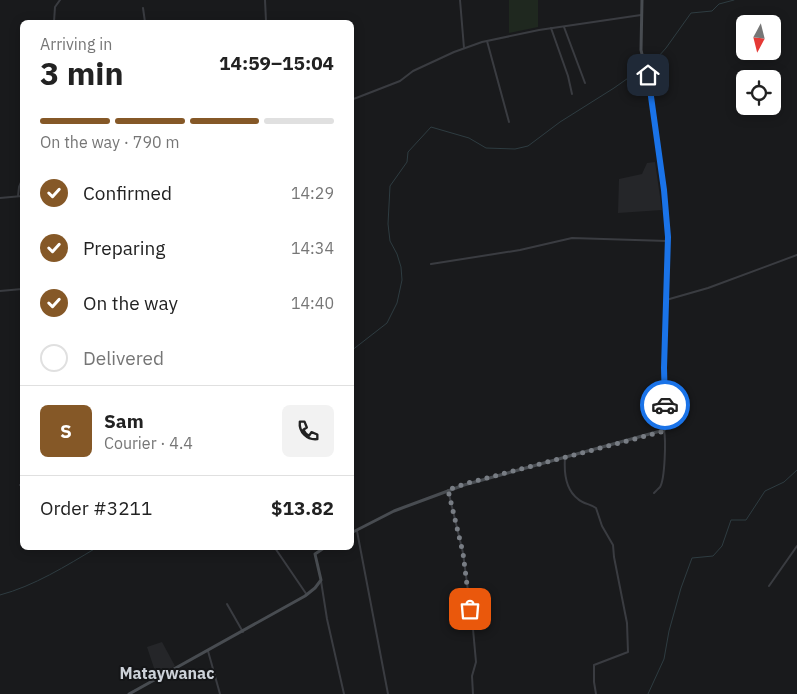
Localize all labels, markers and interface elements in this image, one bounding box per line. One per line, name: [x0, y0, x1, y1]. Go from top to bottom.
north arrow: [736, 15, 781, 60]
map controls: [736, 15, 781, 115]
text: Arriving in: [40, 34, 112, 54]
text: 14:59–15:04: [219, 51, 334, 75]
text: 3 min: [40, 52, 124, 94]
pin: [627, 54, 669, 96]
icon: home: [634, 61, 662, 89]
button: locate: [736, 70, 781, 115]
text: On the way · 790 m: [40, 132, 179, 152]
icon: check: [40, 179, 68, 207]
text: Confirmed: [83, 181, 172, 205]
text: 14:29: [291, 183, 334, 203]
icon: check: [40, 234, 68, 262]
text: Preparing: [83, 236, 165, 260]
text: 14:34: [291, 238, 334, 258]
icon: check: [40, 289, 68, 317]
text: On the way: [83, 291, 178, 315]
text: 14:40: [291, 293, 334, 313]
text: Delivered: [83, 346, 164, 370]
courier: [640, 380, 690, 430]
icon: car: [651, 391, 679, 419]
button: phone: [282, 405, 334, 457]
text: Sam: [104, 409, 144, 433]
text: S: [60, 419, 72, 443]
text: Courier · 4.4: [104, 433, 193, 453]
text: Order #3211: [40, 496, 152, 520]
text: $13.82: [271, 496, 334, 520]
pin: [449, 588, 491, 630]
icon: bag: [456, 595, 484, 623]
district label: Mataywanac: [120, 663, 215, 683]

